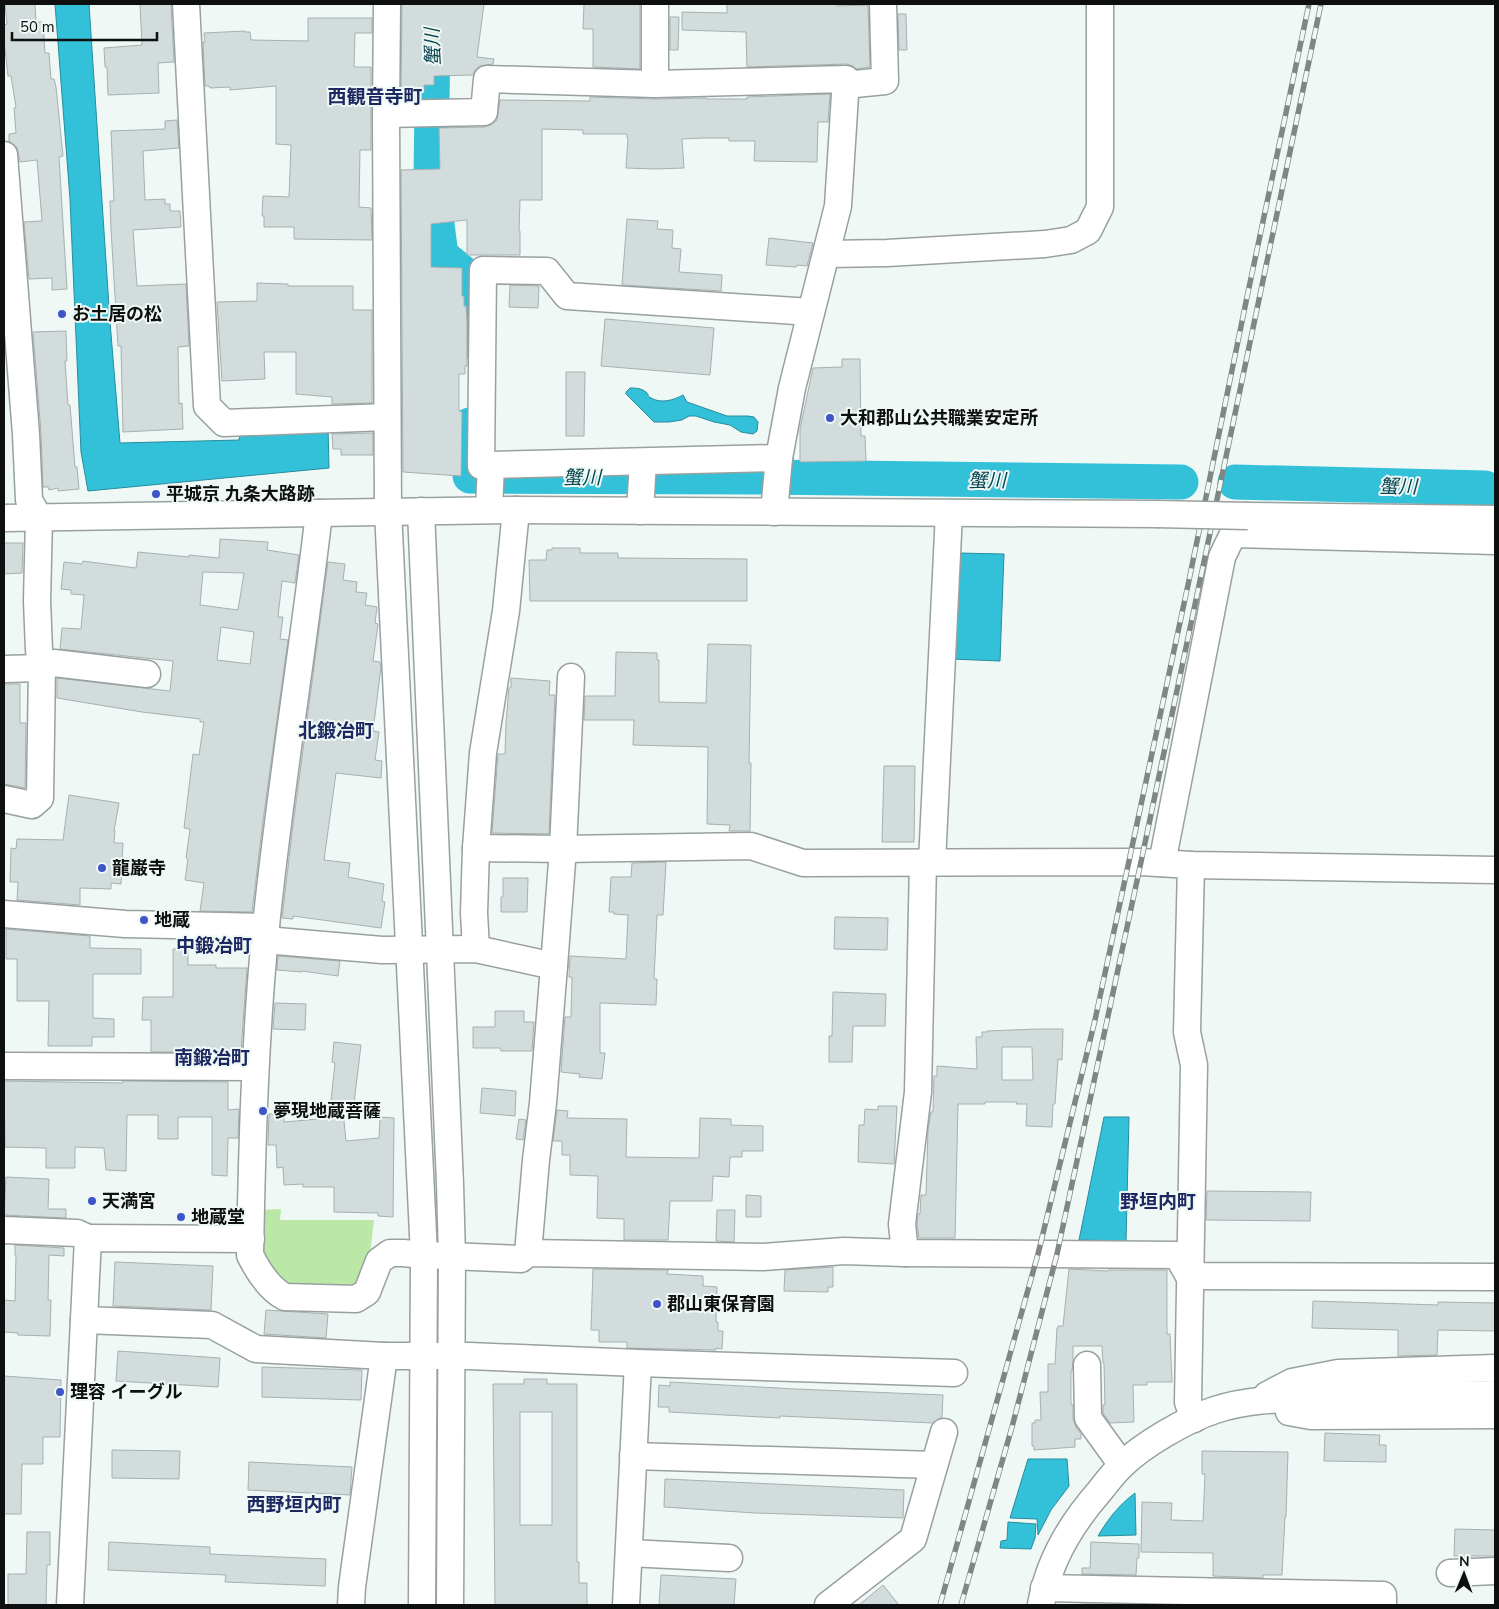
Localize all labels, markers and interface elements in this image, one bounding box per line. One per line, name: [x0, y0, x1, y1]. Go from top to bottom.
scale bar: [12, 10, 158, 42]
text: 50 m: [20, 17, 55, 37]
water label: 蟹川: [419, 26, 447, 66]
district label: 西観音寺町: [327, 84, 423, 110]
place label: お土居の松: [72, 302, 162, 326]
marker: お土居の松: [56, 308, 68, 320]
place label: 大和郡山公共職業安定所: [840, 406, 1038, 430]
marker: 大和郡山公共職業安定所: [824, 412, 836, 424]
water label: 蟹川: [563, 465, 603, 491]
water label: 蟹川: [968, 468, 1008, 494]
water label: 蟹川: [1379, 474, 1419, 500]
place label: 平城京 九条大路跡: [166, 482, 315, 506]
marker: 平城京 九条大路跡: [150, 488, 162, 500]
district label: 北鍛冶町: [298, 718, 374, 744]
place label: 龍巌寺: [112, 856, 166, 880]
marker: 龍巌寺: [96, 862, 108, 874]
place label: 地蔵: [154, 908, 190, 932]
marker: 地蔵: [138, 914, 150, 926]
district label: 中鍛冶町: [176, 933, 252, 959]
district label: 南鍛冶町: [174, 1045, 250, 1071]
place label: 夢現地蔵菩薩: [273, 1099, 381, 1123]
marker: 夢現地蔵菩薩: [257, 1105, 269, 1117]
place label: 天満宮: [102, 1189, 156, 1213]
district label: 野垣内町: [1120, 1189, 1196, 1215]
marker: 天満宮: [86, 1195, 98, 1207]
place label: 地蔵堂: [191, 1205, 245, 1229]
marker: 地蔵堂: [175, 1211, 187, 1223]
place label: 郡山東保育園: [667, 1292, 775, 1316]
marker: 郡山東保育園: [651, 1298, 663, 1310]
place label: 理容 イーグル: [70, 1380, 183, 1404]
marker: 理容 イーグル: [54, 1386, 66, 1398]
district label: 西野垣内町: [246, 1492, 342, 1518]
north arrow: [1439, 1549, 1489, 1599]
text: N: [1459, 1552, 1470, 1571]

